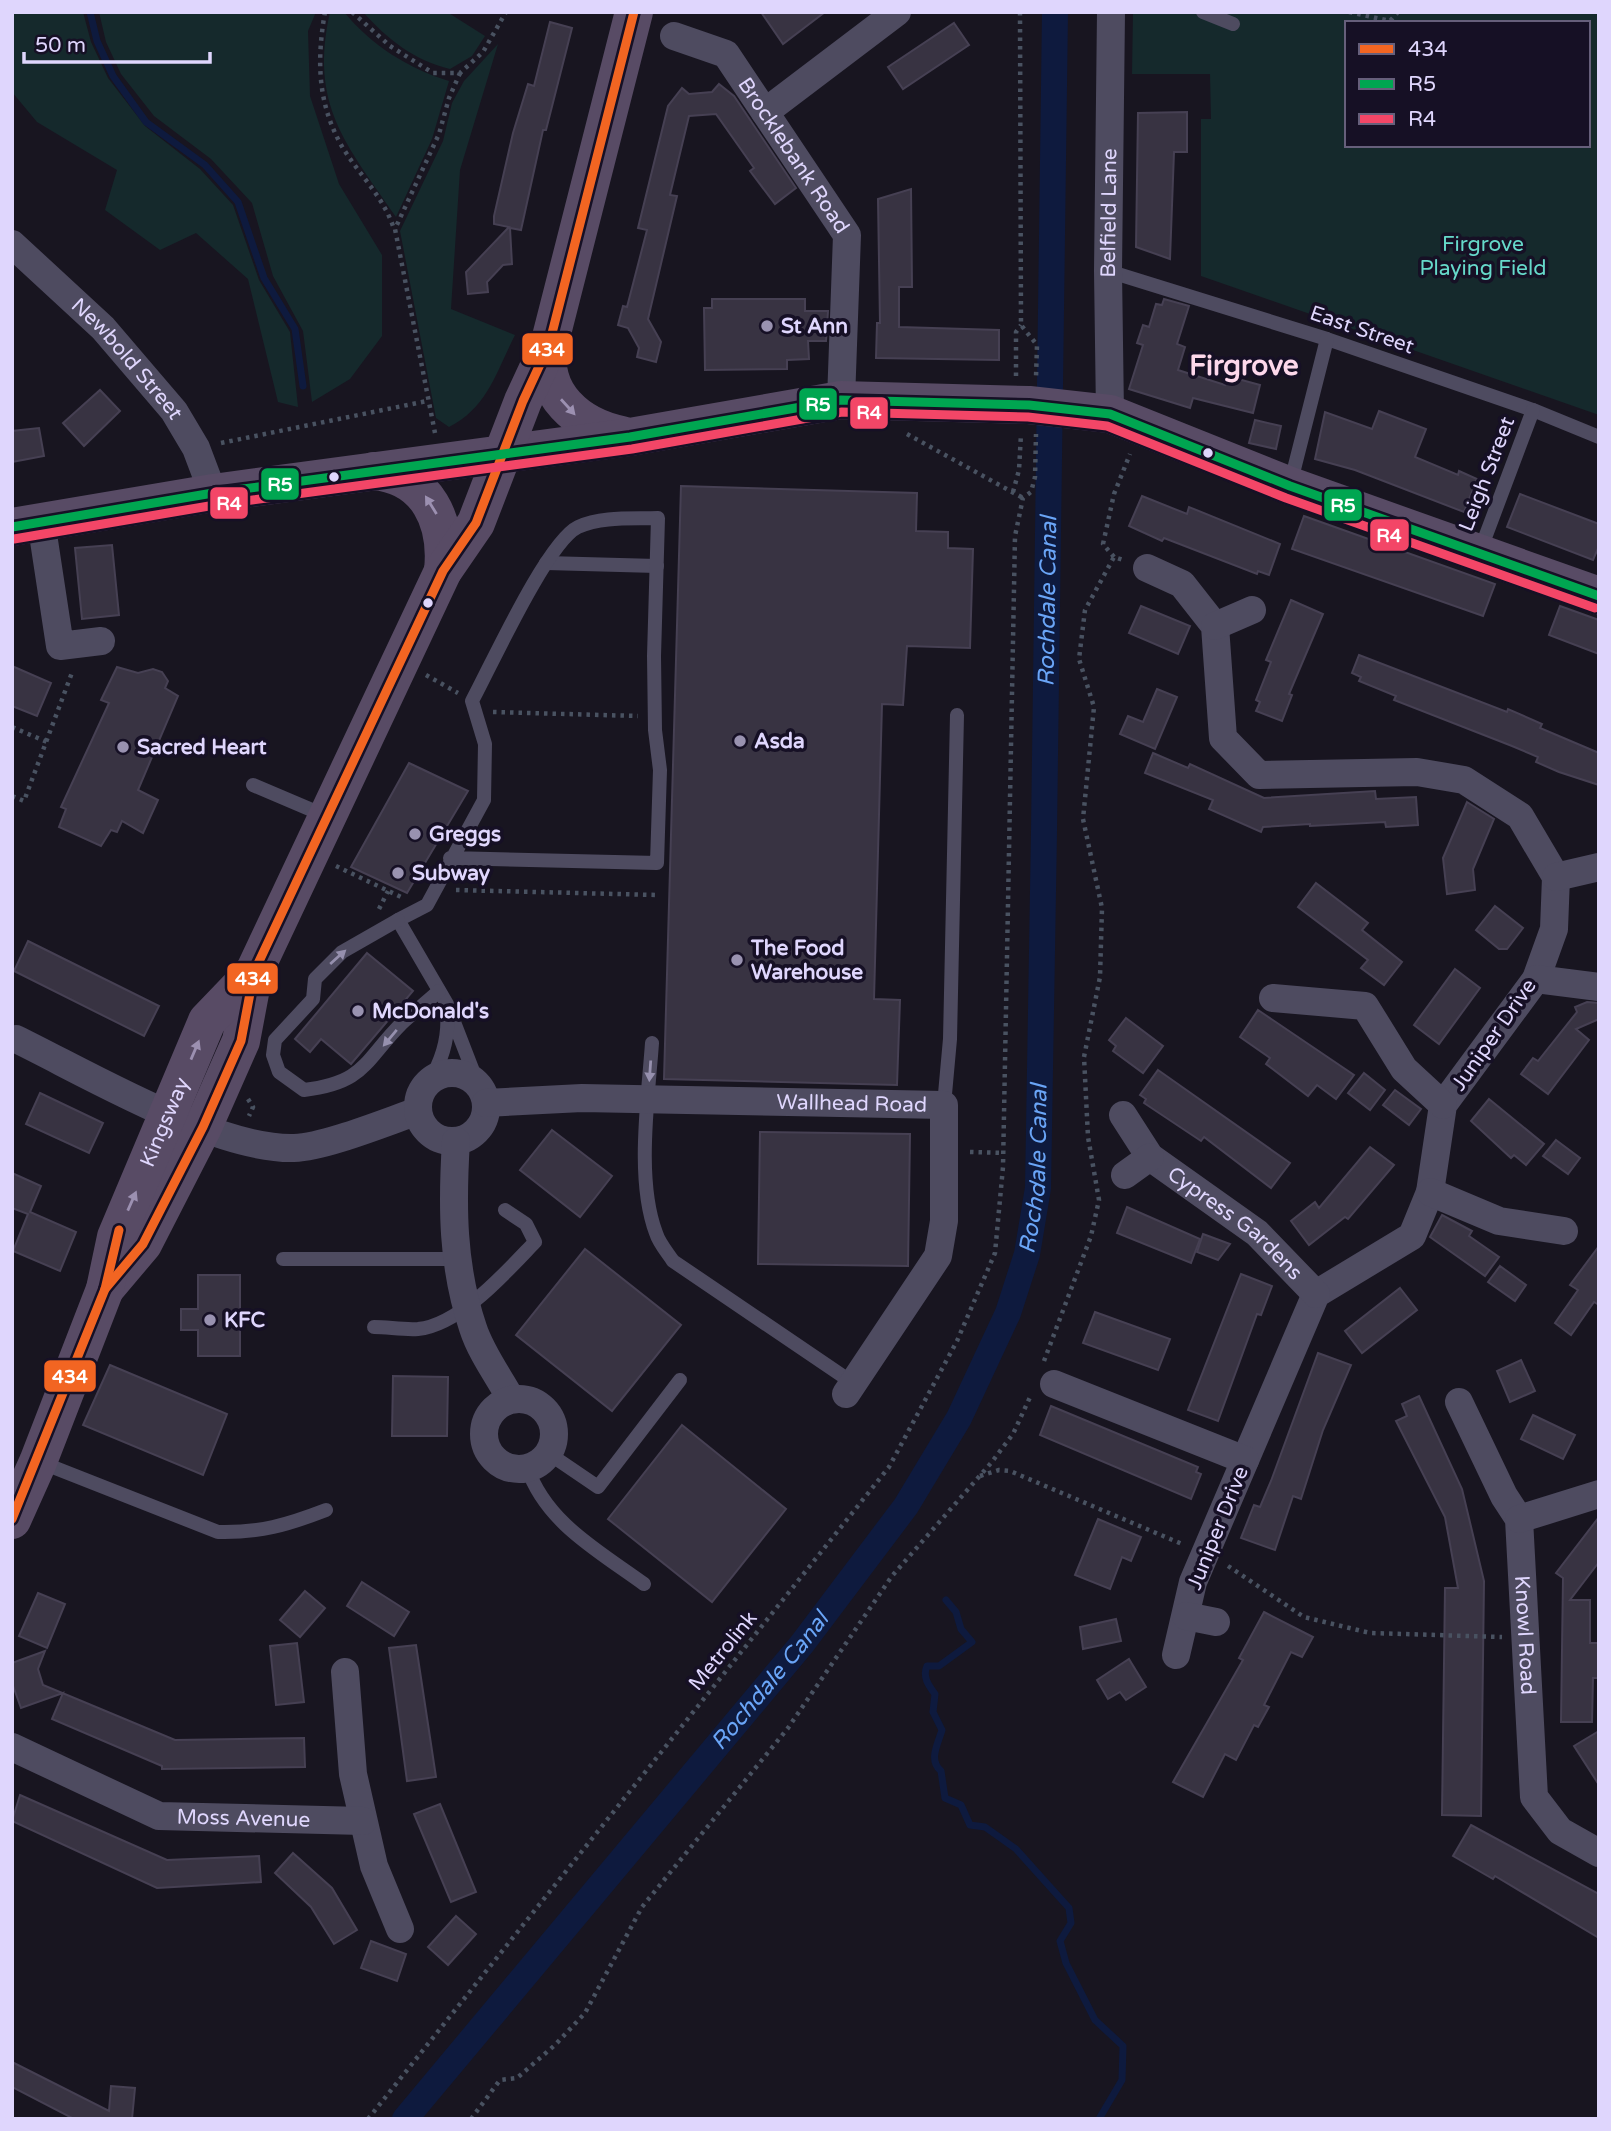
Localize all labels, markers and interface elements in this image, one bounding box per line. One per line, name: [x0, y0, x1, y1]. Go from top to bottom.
scale bar: [24, 21, 210, 65]
legend: [1345, 21, 1590, 147]
text: 50 m: [35, 33, 86, 58]
text: 434: [1408, 37, 1448, 62]
text: R5: [1408, 72, 1436, 97]
street label: Brocklebank Road: [733, 73, 855, 238]
text: R4: [1408, 107, 1436, 132]
street label: Belfield Lane: [1095, 148, 1122, 278]
park label: Firgrove Playing Field: [1420, 232, 1546, 281]
street label: Newbold Street: [66, 293, 189, 424]
street label: East Street: [1307, 301, 1417, 359]
place label: St Ann: [781, 314, 848, 339]
marker: St Ann: [759, 318, 775, 334]
line badge: 434: [521, 332, 574, 366]
text: 434: [529, 339, 565, 361]
district label: Firgrove: [1189, 349, 1299, 383]
line badge: R5: [798, 387, 838, 421]
text: R5: [805, 394, 831, 416]
line badge: R4: [849, 396, 889, 430]
one-way arrow: [560, 398, 576, 416]
text: R4: [856, 402, 882, 424]
street label: Leigh Street: [1454, 413, 1520, 535]
unlabelled marker: [1201, 446, 1215, 460]
line badge: R5: [260, 467, 300, 501]
unlabelled marker: [327, 470, 341, 484]
text: R5: [267, 474, 293, 496]
line badge: R4: [209, 486, 249, 520]
line badge: R5: [1323, 488, 1363, 522]
text: R4: [216, 493, 242, 515]
one-way arrow: [425, 495, 438, 515]
text: R5: [1330, 495, 1356, 517]
water label: Rochdale Canal: [1033, 514, 1063, 687]
line badge: R4: [1369, 518, 1410, 552]
text: R4: [1376, 525, 1402, 547]
unlabelled marker: [421, 596, 435, 610]
place label: Asda: [754, 729, 805, 754]
marker: Asda: [732, 733, 748, 749]
place label: Sacred Heart: [137, 735, 267, 760]
marker: Sacred Heart: [115, 739, 131, 755]
place label: Greggs: [429, 822, 501, 847]
marker: Greggs: [407, 826, 423, 842]
place label: Subway: [412, 861, 491, 886]
marker: Subway: [390, 865, 406, 881]
place label: The Food Warehouse: [750, 936, 863, 985]
one-way arrow: [329, 950, 346, 966]
marker: The Food Warehouse: [729, 952, 745, 968]
line badge: 434: [226, 962, 279, 995]
text: 434: [235, 968, 271, 990]
street label: Juniper Drive: [1446, 974, 1542, 1096]
place label: McDonald's: [372, 999, 489, 1024]
marker: McDonald's: [350, 1003, 366, 1019]
one-way arrow: [383, 1030, 398, 1047]
one-way arrow: [190, 1039, 201, 1060]
one-way arrow: [644, 1060, 655, 1082]
street label: Kingsway: [135, 1073, 194, 1171]
water label: Rochdale Canal: [1013, 1082, 1054, 1256]
street label: Wallhead Road: [776, 1089, 927, 1117]
street label: Cypress Gardens: [1163, 1161, 1308, 1285]
one-way arrow: [126, 1191, 138, 1211]
place label: KFC: [224, 1308, 265, 1333]
marker: KFC: [202, 1312, 218, 1328]
line badge: 434: [43, 1359, 97, 1393]
text: 434: [52, 1366, 88, 1388]
street label: Juniper Drive: [1182, 1463, 1254, 1593]
street label: Knowl Road: [1510, 1575, 1541, 1696]
water label: Rochdale Canal: [705, 1605, 836, 1756]
street label: Metrolink: [683, 1606, 763, 1696]
street label: Moss Avenue: [176, 1804, 311, 1832]

